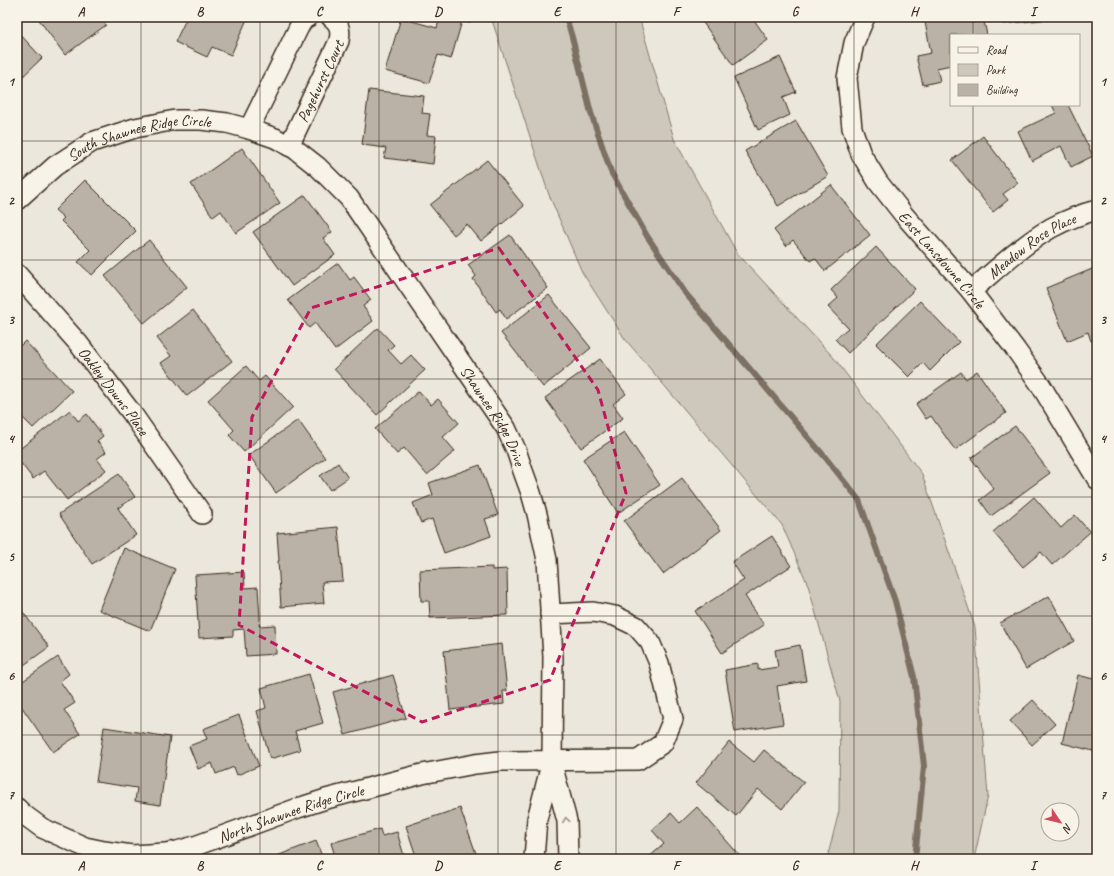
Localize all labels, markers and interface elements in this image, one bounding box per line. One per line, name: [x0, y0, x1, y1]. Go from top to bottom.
text: A: [78, 4, 86, 20]
text: B: [197, 4, 205, 20]
text: C: [316, 4, 324, 20]
text: D: [434, 4, 443, 20]
text: E: [554, 4, 563, 20]
text: F: [673, 4, 682, 20]
text: G: [792, 4, 800, 20]
text: H: [910, 4, 920, 20]
text: I: [1030, 4, 1039, 20]
legend: [950, 34, 1080, 106]
street label: Pagehurst Court: [293, 36, 350, 126]
text: Road: [986, 42, 1008, 58]
text: Park: [986, 62, 1007, 78]
text: 1: [8, 74, 16, 90]
text: 1: [1100, 74, 1108, 90]
text: Building: [986, 82, 1018, 98]
street label: South Shawnee Ridge Circle: [64, 110, 214, 167]
text: 2: [8, 193, 15, 209]
text: 2: [1100, 193, 1107, 209]
street label: East Lansdowne Circle: [894, 207, 991, 314]
street label: Meadow Rose Place: [983, 208, 1080, 283]
text: 3: [8, 312, 15, 328]
text: 3: [1100, 312, 1107, 328]
street label: Oakley Downs Place: [74, 343, 154, 441]
street label: Shawnee Ridge Drive: [455, 362, 530, 470]
text: 4: [8, 431, 16, 447]
text: 4: [1100, 431, 1108, 447]
text: 5: [8, 549, 15, 565]
text: 5: [1100, 549, 1107, 565]
text: 6: [8, 668, 15, 684]
text: 6: [1100, 668, 1107, 684]
street label: North Shawnee Ridge Circle: [216, 780, 367, 848]
text: 7: [8, 787, 15, 803]
text: 7: [1100, 787, 1107, 803]
north arrow: [1040, 802, 1080, 842]
one-way arrow: [562, 817, 571, 823]
text: N: [1059, 821, 1076, 836]
text: A: [78, 858, 86, 874]
text: B: [197, 858, 205, 874]
text: C: [316, 858, 324, 874]
text: D: [434, 858, 443, 874]
text: E: [554, 858, 563, 874]
text: F: [673, 858, 682, 874]
text: G: [792, 858, 800, 874]
text: H: [910, 858, 920, 874]
text: I: [1030, 858, 1039, 874]

